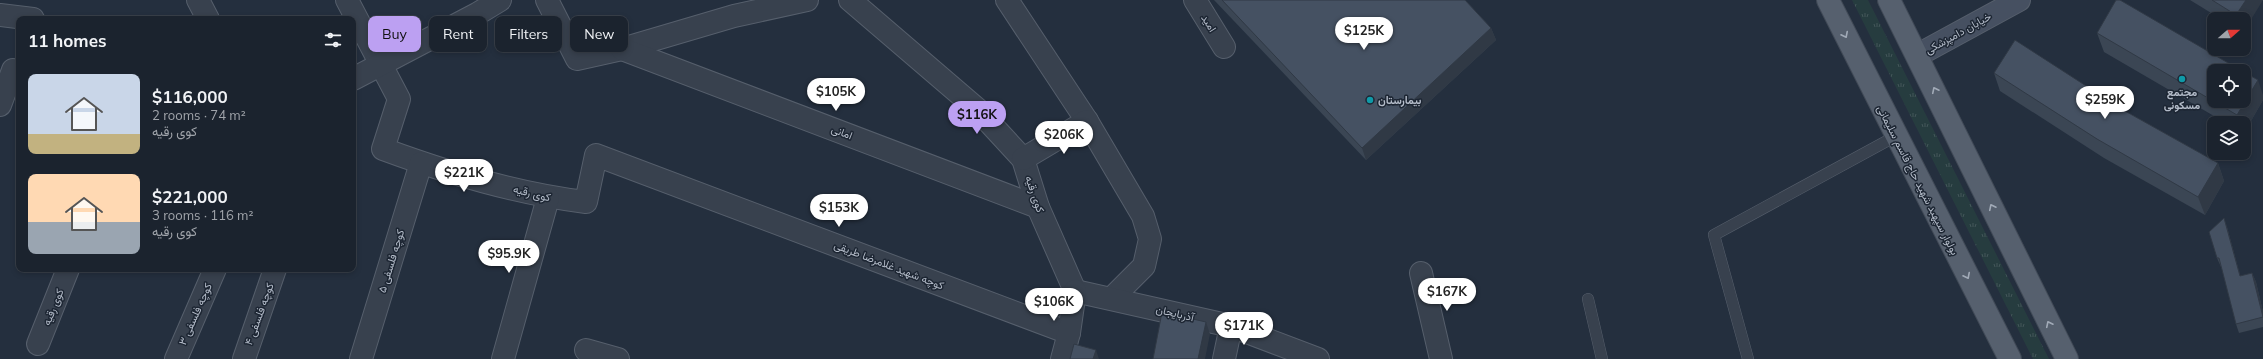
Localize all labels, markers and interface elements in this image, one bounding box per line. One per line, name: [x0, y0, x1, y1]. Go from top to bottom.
street label: خیابان دامپزشکی: [1922, 9, 1994, 58]
street label: امید: [1198, 12, 1220, 34]
north arrow: [2207, 12, 2251, 56]
map controls: [2207, 12, 2251, 160]
chip: Buy: [368, 16, 421, 52]
chip: Rent: [429, 16, 487, 52]
chip: Filters: [495, 16, 562, 52]
chip: New: [570, 16, 628, 52]
pin: $125K: [1336, 17, 1392, 51]
text: $125K: [1344, 22, 1384, 38]
icon: filters: [322, 29, 344, 51]
text: 11 homes: [28, 30, 107, 51]
one-way arrow: [1840, 31, 1848, 38]
button: locate: [2207, 64, 2251, 108]
marker: مجتمع مسکونی: [2177, 74, 2187, 84]
pin: $105K: [808, 78, 864, 112]
text: $105K: [816, 83, 856, 99]
place label: مجتمع مسکونی: [2164, 85, 2200, 112]
text: $116,000: [152, 86, 228, 107]
pin: $259K: [2077, 86, 2133, 120]
one-way arrow: [1932, 87, 1940, 95]
icon: home: [60, 90, 108, 138]
text: $259K: [2085, 91, 2125, 107]
place label: بیمارستان: [1378, 93, 1421, 107]
marker: بیمارستان: [1365, 95, 1375, 105]
pin: $116K: [949, 101, 1005, 135]
street label: بولوار سپهبد شهید حاج قاسم سلیمانی: [1873, 103, 1962, 258]
text: $116K: [957, 106, 997, 122]
text: 2 rooms · 74 m²: [152, 107, 246, 123]
button: layers: [2207, 116, 2251, 160]
pin: $206K: [1036, 121, 1092, 155]
street label: امانی: [829, 122, 855, 142]
text: کوی رقیه: [152, 123, 197, 139]
text: $206K: [1044, 126, 1084, 142]
pin: $221K: [436, 159, 492, 193]
text: $221K: [444, 164, 484, 180]
street label: کوی رقیه: [1022, 174, 1048, 214]
street label: کوی رقیه: [512, 182, 552, 204]
text: $221,000: [152, 186, 228, 207]
icon: home: [60, 190, 108, 238]
pin: $153K: [811, 194, 867, 228]
text: $153K: [819, 199, 859, 215]
one-way arrow: [1989, 204, 1997, 211]
text: 3 rooms · 116 m²: [152, 207, 253, 223]
text: کوی رقیه: [152, 223, 197, 239]
street label: کوچه فلسفی ۵: [375, 228, 408, 295]
street label: کوچه شهید غلامرضا طریقی: [832, 238, 946, 293]
pin: $95.9K: [476, 240, 542, 274]
text: $95.9K: [487, 245, 531, 261]
one-way arrow: [1962, 272, 1970, 279]
pin: $167K: [1419, 278, 1475, 312]
street label: کوچه فلسفی ۳: [175, 281, 216, 348]
street label: کوچه فلسفی ۴: [241, 281, 278, 347]
text: $167K: [1427, 283, 1467, 299]
street label: کوی رقیه: [39, 287, 67, 327]
pin: $106K: [1026, 288, 1082, 322]
text: $106K: [1034, 293, 1074, 309]
street label: آذربایجان: [1155, 302, 1197, 324]
pin: $171K: [1216, 312, 1272, 346]
text: $171K: [1224, 317, 1264, 333]
one-way arrow: [2047, 321, 2054, 328]

